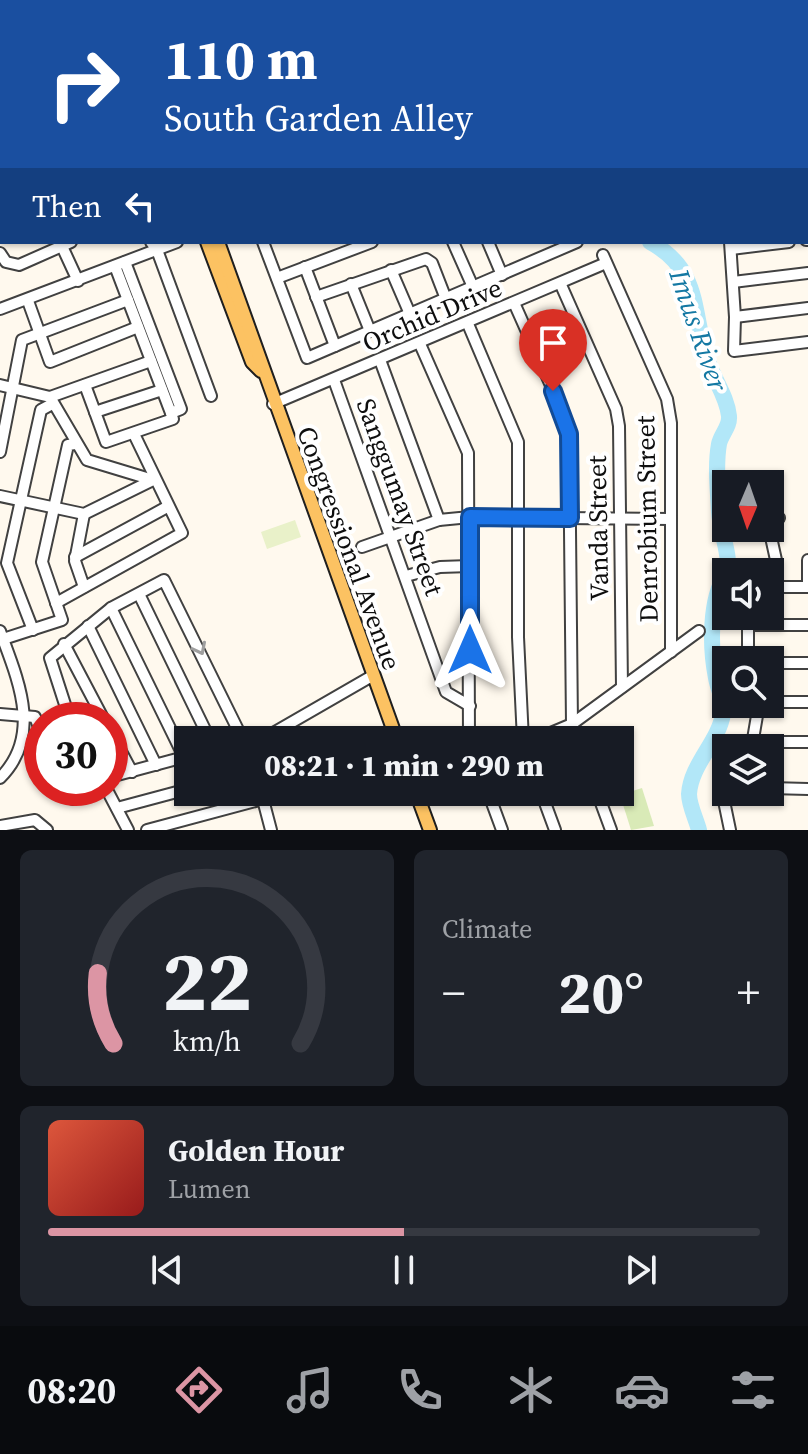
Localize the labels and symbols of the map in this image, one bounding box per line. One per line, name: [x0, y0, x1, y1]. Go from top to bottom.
water label: Imus River: [660, 263, 738, 397]
street label: Orchid Drive: [357, 269, 507, 361]
pin: [519, 309, 587, 391]
street label: Sanggumay Street: [348, 394, 452, 601]
street label: Denrobium Street: [627, 415, 667, 623]
street label: Congressional Avenue: [288, 421, 410, 675]
street label: Vanda Street: [579, 455, 617, 601]
north arrow: [712, 470, 784, 542]
position arrow: [428, 608, 512, 692]
one-way arrow: [190, 641, 205, 656]
speed limit sign: 30: [24, 702, 128, 806]

